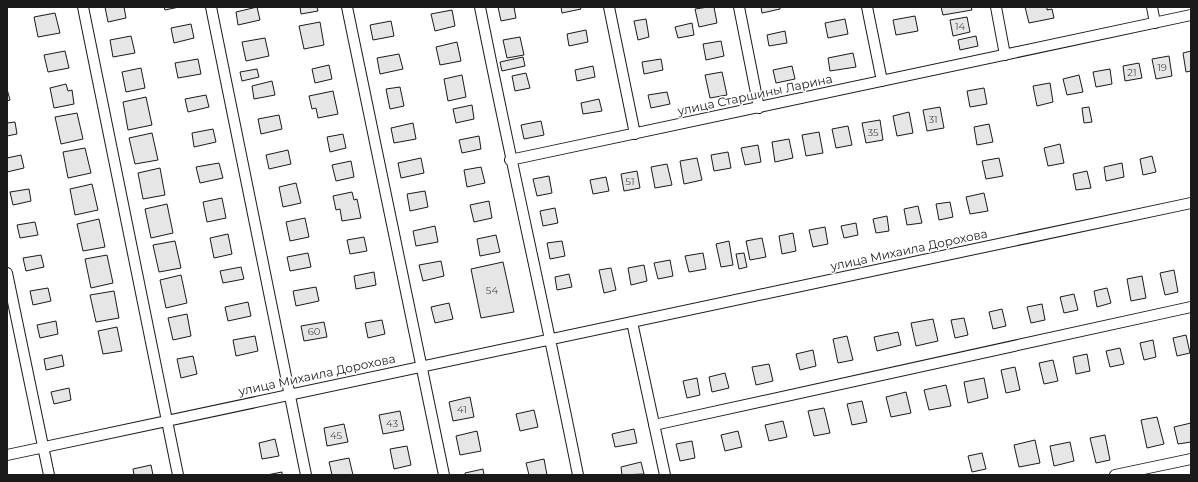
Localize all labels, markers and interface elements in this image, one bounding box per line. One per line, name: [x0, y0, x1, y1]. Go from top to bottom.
house number: 14: [955, 20, 965, 33]
house number: 19: [1157, 61, 1167, 74]
house number: 21: [1127, 66, 1137, 79]
street label: улица Старшины Ларина: [675, 71, 834, 118]
house number: 31: [928, 113, 938, 126]
house number: 35: [867, 126, 879, 139]
house number: 51: [625, 175, 635, 188]
street label: улица Михаила Дорохова: [828, 226, 989, 274]
house number: 54: [486, 284, 499, 297]
house number: 60: [308, 325, 321, 338]
street label: улица Михаила Дорохова: [236, 351, 397, 399]
house number: 41: [457, 403, 467, 416]
house number: 43: [386, 417, 398, 430]
house number: 45: [330, 429, 342, 442]

